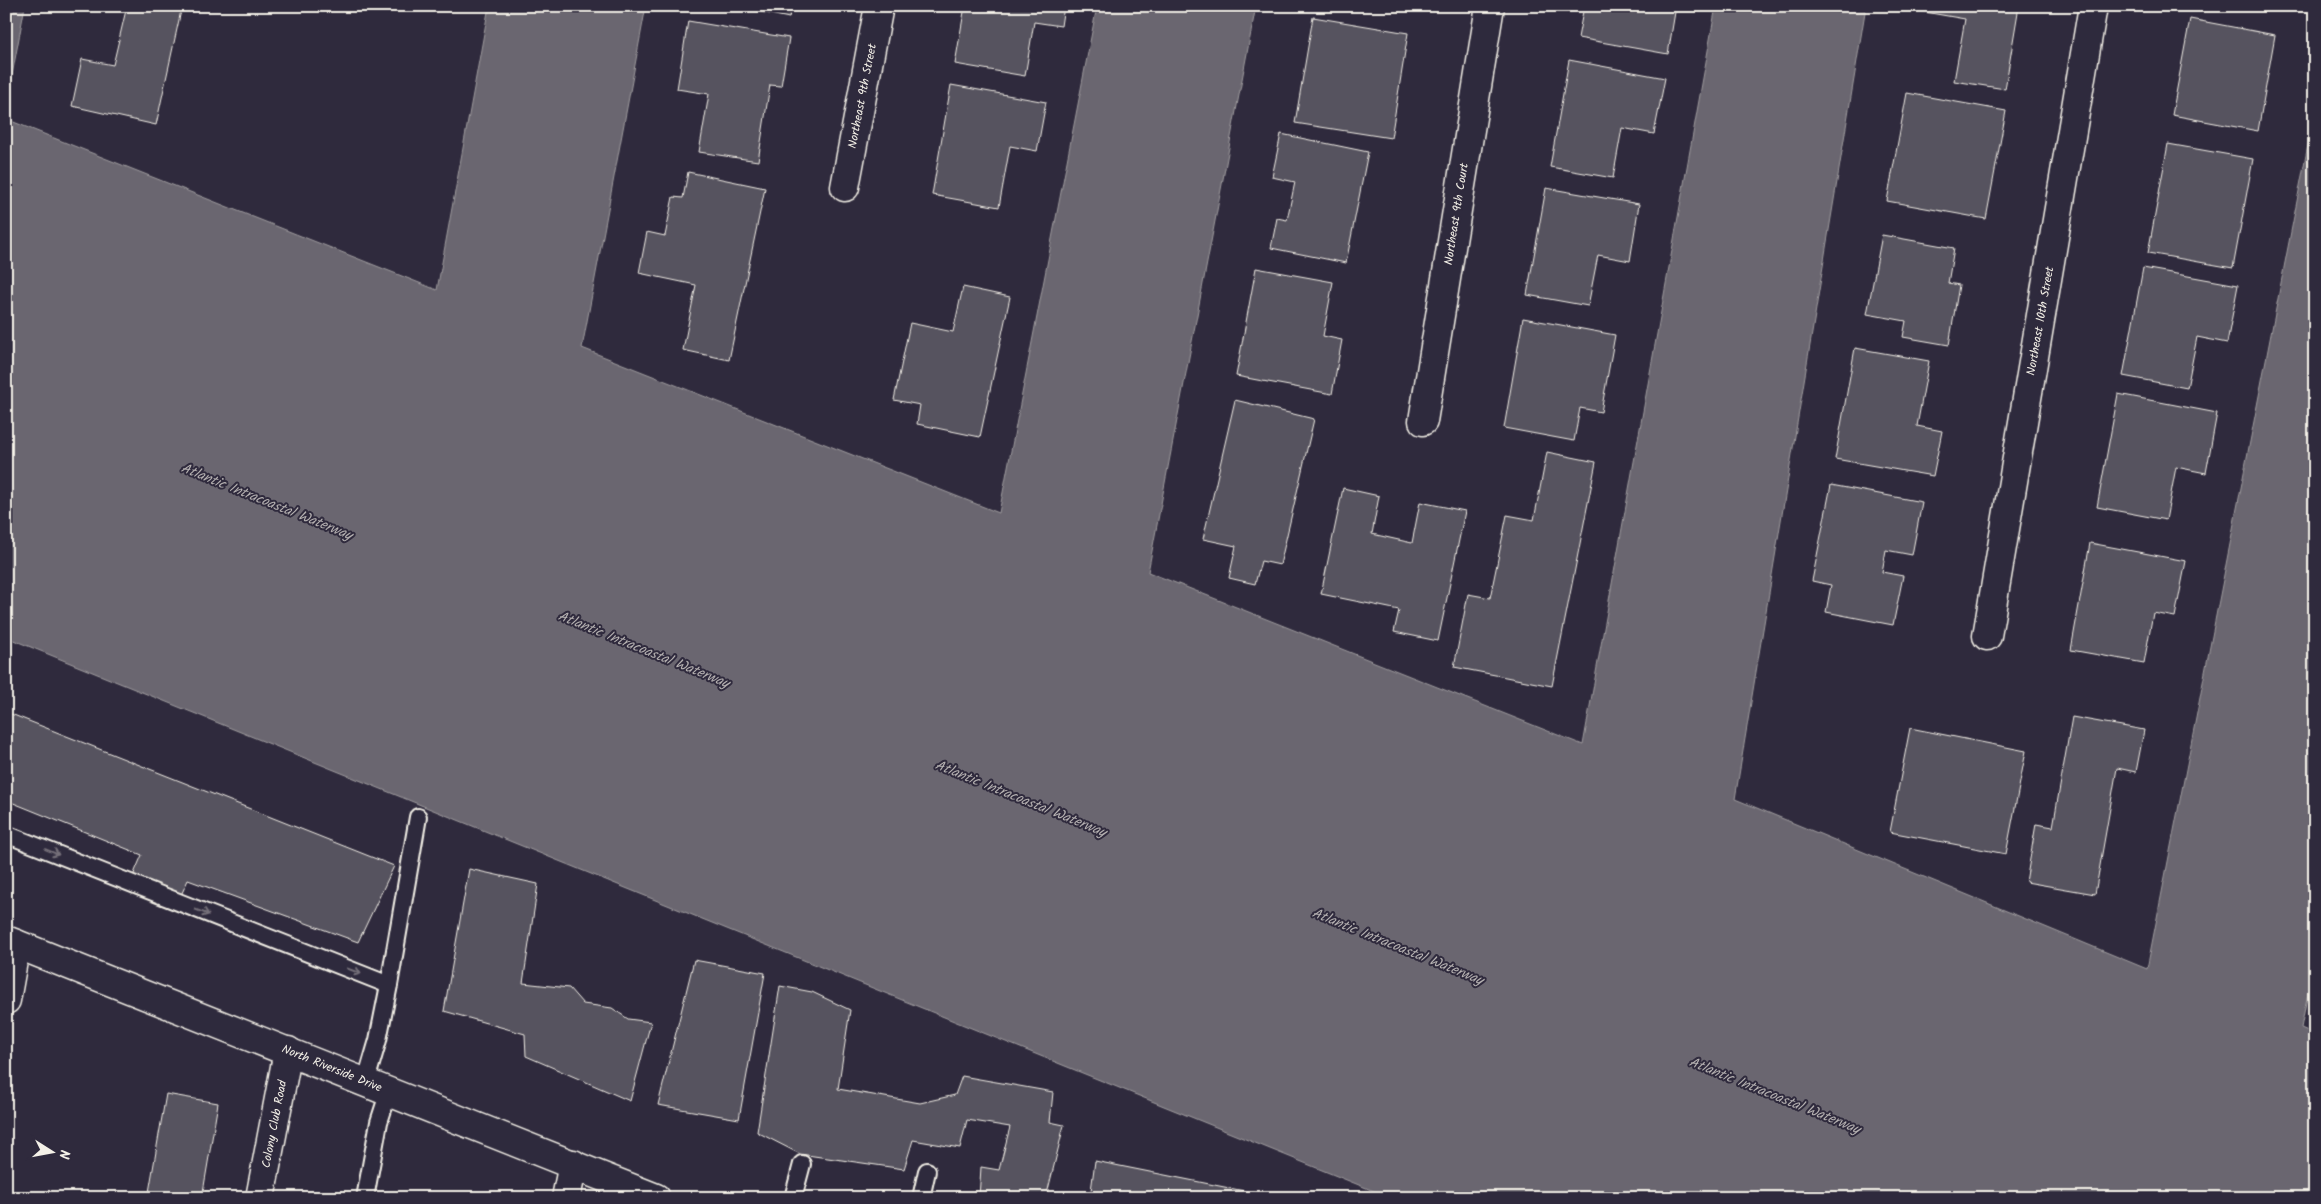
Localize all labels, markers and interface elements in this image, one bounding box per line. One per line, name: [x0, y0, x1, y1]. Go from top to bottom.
street label: Northeast 9th Street: [843, 42, 882, 150]
street label: Northeast 9th Court: [1439, 161, 1474, 266]
street label: Northeast 10th Street: [2022, 265, 2059, 377]
water label: Atlantic Intracoastal Waterway: [178, 457, 358, 547]
water label: Atlantic Intracoastal Waterway: [555, 605, 735, 695]
water label: Atlantic Intracoastal Waterway: [932, 754, 1112, 844]
one-way arrow: [43, 848, 59, 857]
water label: Atlantic Intracoastal Waterway: [1309, 902, 1489, 992]
one-way arrow: [195, 909, 210, 918]
one-way arrow: [346, 967, 361, 976]
street label: North Riverside Drive: [279, 1040, 385, 1098]
water label: Atlantic Intracoastal Waterway: [1686, 1051, 1866, 1141]
street label: Colony Club Road: [257, 1078, 292, 1170]
north arrow: [28, 1126, 78, 1176]
text: N: [52, 1148, 75, 1161]

